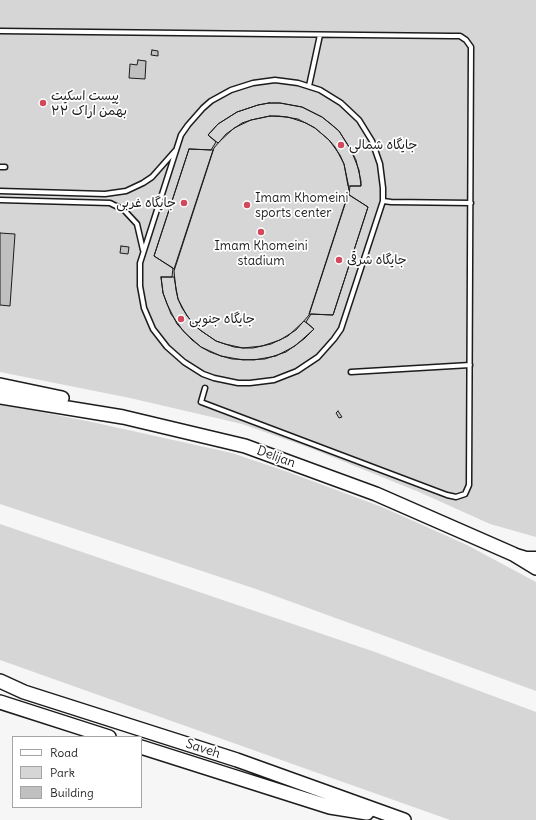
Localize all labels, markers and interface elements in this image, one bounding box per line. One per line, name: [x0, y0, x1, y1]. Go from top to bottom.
place label: پیست اسکیت ۲۲ بهمن اراک: [51, 88, 127, 119]
marker: پیست اسکیت ۲۲ بهمن اراک: [38, 98, 48, 108]
place label: جایگاه شمالی: [349, 137, 417, 153]
marker: جایگاه شمالی: [336, 140, 346, 150]
place label: Imam Khomeini sports center: [255, 190, 348, 221]
place label: جایگاه غربی: [116, 195, 176, 211]
marker: جایگاه غربی: [179, 198, 189, 208]
marker: Imam Khomeini sports center: [242, 200, 252, 210]
marker: Imam Khomeini stadium: [256, 227, 266, 237]
place label: Imam Khomeini stadium: [214, 238, 308, 269]
place label: جایگاه شرقی: [347, 252, 407, 268]
marker: جایگاه شرقی: [334, 255, 344, 265]
place label: جایگاه جنوبی: [189, 311, 255, 327]
marker: جایگاه جنوبی: [176, 314, 186, 324]
street label: Delijan: [255, 443, 297, 471]
legend: [12, 736, 142, 808]
street label: Saveh: [184, 736, 222, 762]
text: Road: [50, 745, 78, 760]
text: Park: [50, 765, 75, 780]
text: Building: [50, 785, 94, 800]

